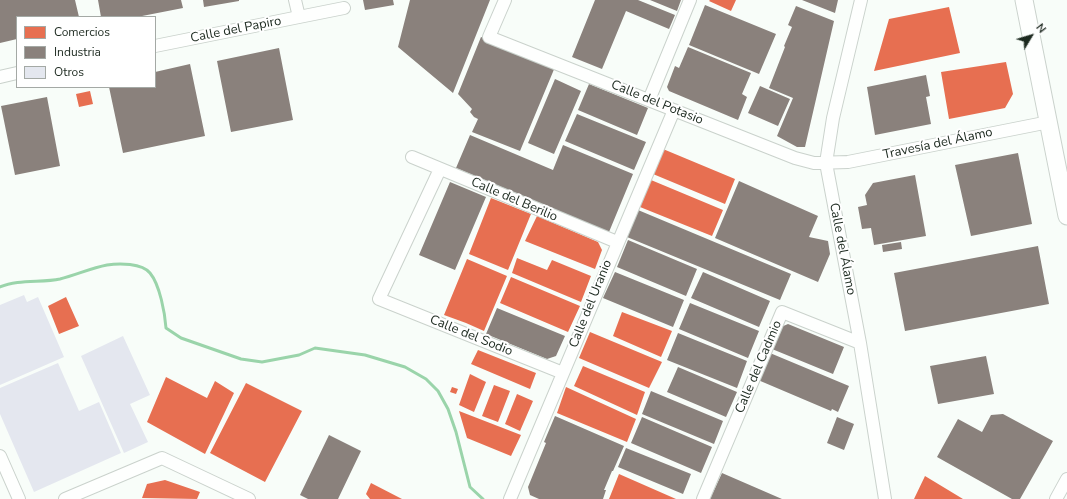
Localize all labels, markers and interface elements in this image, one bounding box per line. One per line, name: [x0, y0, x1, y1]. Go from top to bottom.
street label: Calle del Papiro: [189, 14, 283, 46]
legend: [16, 16, 156, 88]
north arrow: [1011, 16, 1051, 56]
text: N: [1032, 20, 1049, 36]
text: Comercios: [54, 24, 110, 40]
text: Industria: [54, 44, 101, 60]
text: Otros: [54, 64, 84, 80]
street label: Calle del Potasio: [609, 77, 705, 129]
street label: Travesía del Álamo: [882, 125, 994, 163]
street label: Calle del Berilio: [468, 175, 560, 225]
street label: Calle del Álamo: [825, 202, 859, 296]
street label: Calle del Uranio: [566, 258, 616, 350]
street label: Calle del Sodio: [427, 312, 515, 360]
street label: Calle del Cadmio: [732, 318, 786, 416]

